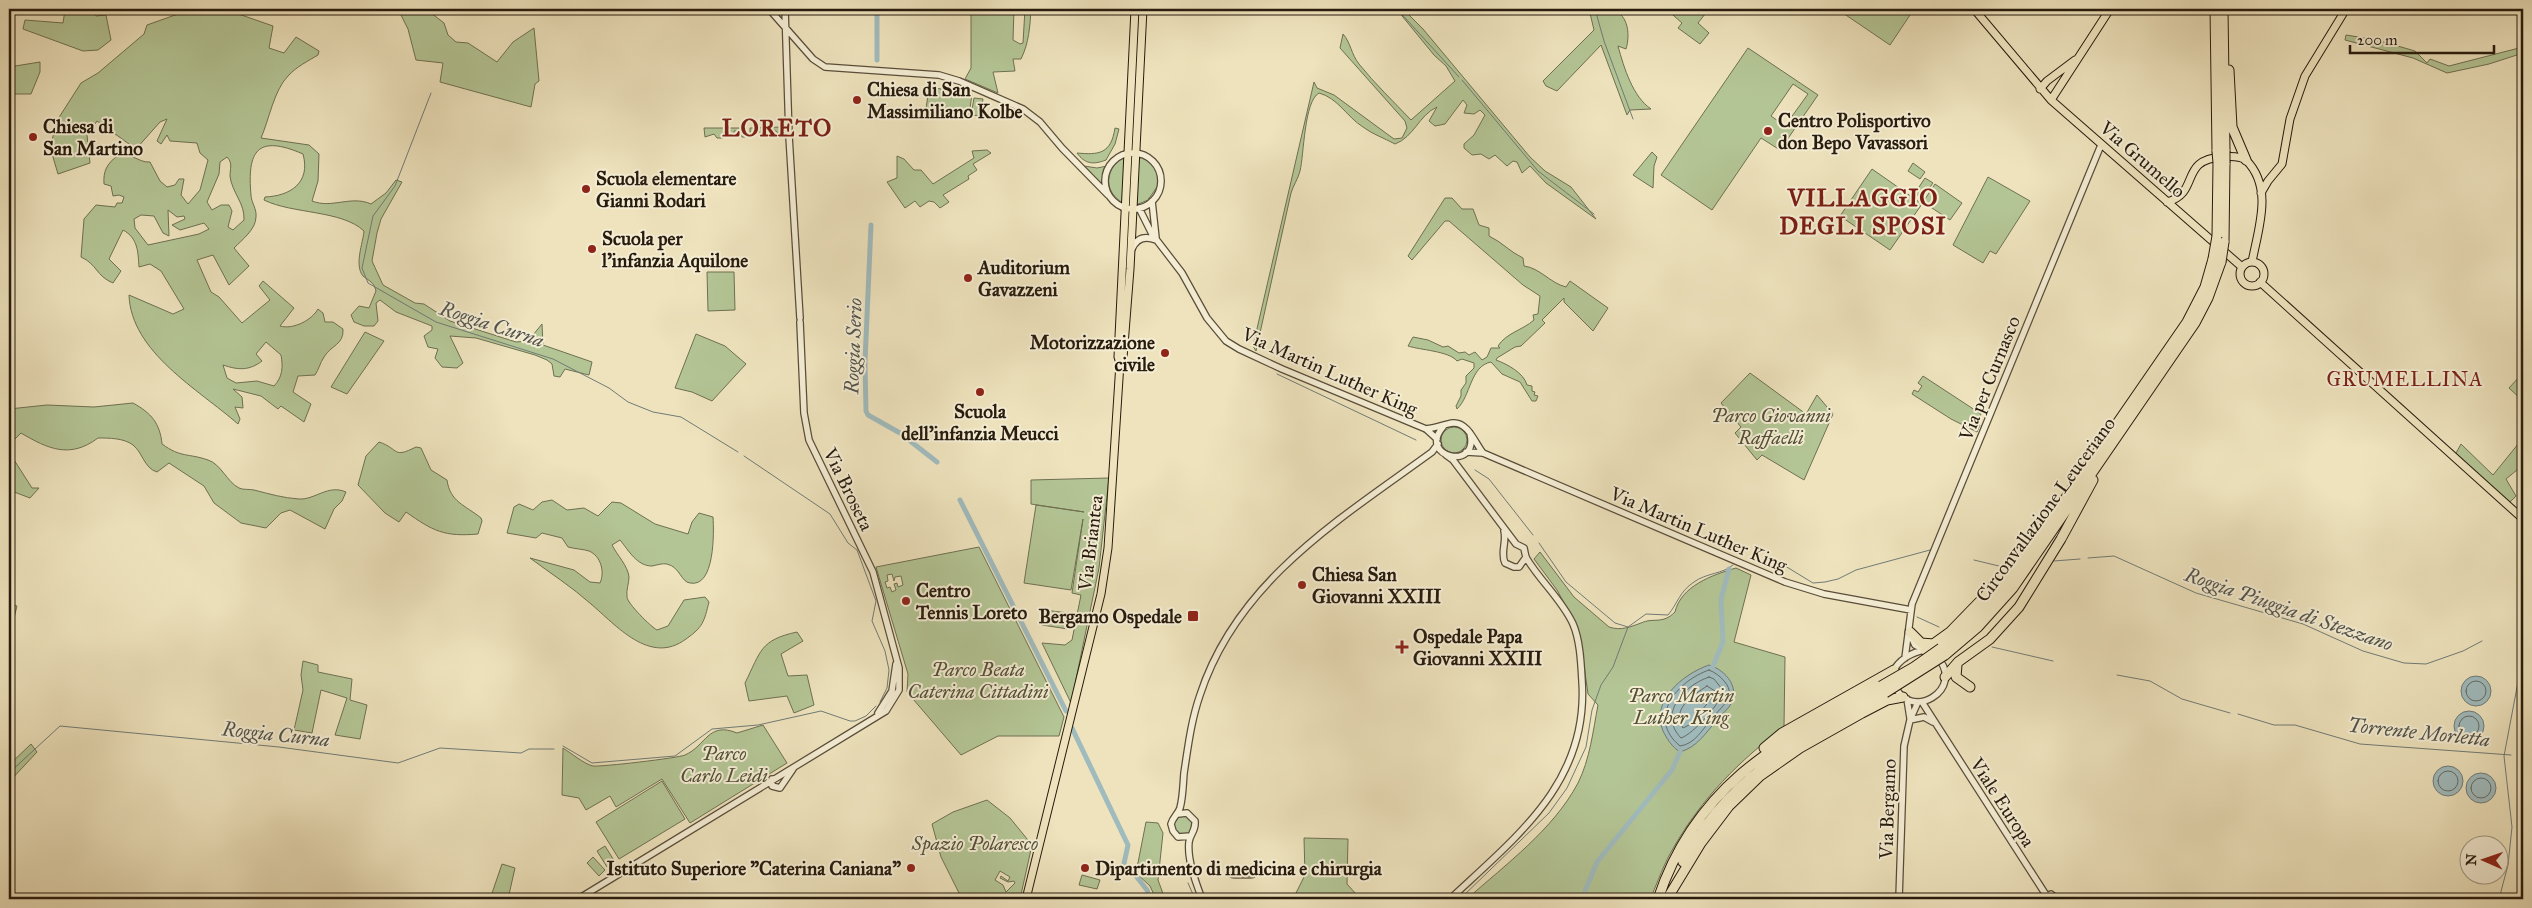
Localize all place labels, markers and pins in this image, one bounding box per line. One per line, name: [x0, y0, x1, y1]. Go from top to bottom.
place label: Chiesa di San Massimiliano Kolbe: [867, 78, 1023, 123]
marker: Chiesa di San Massimiliano Kolbe: [851, 94, 863, 106]
place label: Centro Polisportivo don Bepo Vavassori: [1778, 109, 1931, 155]
place label: Chiesa di San Martino: [43, 115, 143, 160]
marker: Centro Polisportivo don Bepo Vavassori: [1762, 125, 1774, 137]
marker: Chiesa di San Martino: [27, 131, 39, 143]
place label: Scuola elementare Gianni Rodari: [596, 167, 737, 212]
marker: Scuola elementare Gianni Rodari: [580, 183, 592, 195]
place label: Scuola per l'infanzia Aquilone: [601, 227, 748, 273]
marker: Scuola per l'infanzia Aquilone: [586, 243, 598, 255]
place label: Auditorium Gavazzeni: [976, 256, 1070, 301]
marker: Auditorium Gavazzeni: [962, 272, 974, 284]
place label: Motorizzazione civile: [1030, 331, 1155, 376]
marker: Motorizzazione civile: [1159, 347, 1171, 359]
marker: Scuola dell'infanzia Meucci: [974, 386, 986, 398]
place label: Scuola dell'infanzia Meucci: [901, 400, 1060, 445]
place label: Chiesa San Giovanni XXIII: [1312, 563, 1441, 608]
place label: Centro Tennis Loreto: [915, 579, 1028, 624]
marker: Chiesa San Giovanni XXIII: [1296, 579, 1308, 591]
marker: Centro Tennis Loreto: [900, 595, 912, 607]
place label: Bergamo Ospedale: [1038, 605, 1182, 629]
marker: Bergamo Ospedale: [1186, 609, 1200, 623]
place label: Ospedale Papa Giovanni XXIII: [1413, 625, 1542, 670]
marker: Ospedale Papa Giovanni XXIII: [1395, 640, 1409, 654]
place label: Istituto Superiore "Caterina Caniana": [607, 857, 901, 881]
place label: Dipartimento di medicina e chirurgia: [1095, 857, 1383, 881]
marker: Istituto Superiore "Caterina Caniana": [905, 862, 917, 874]
marker: Dipartimento di medicina e chirurgia: [1079, 862, 1091, 874]

